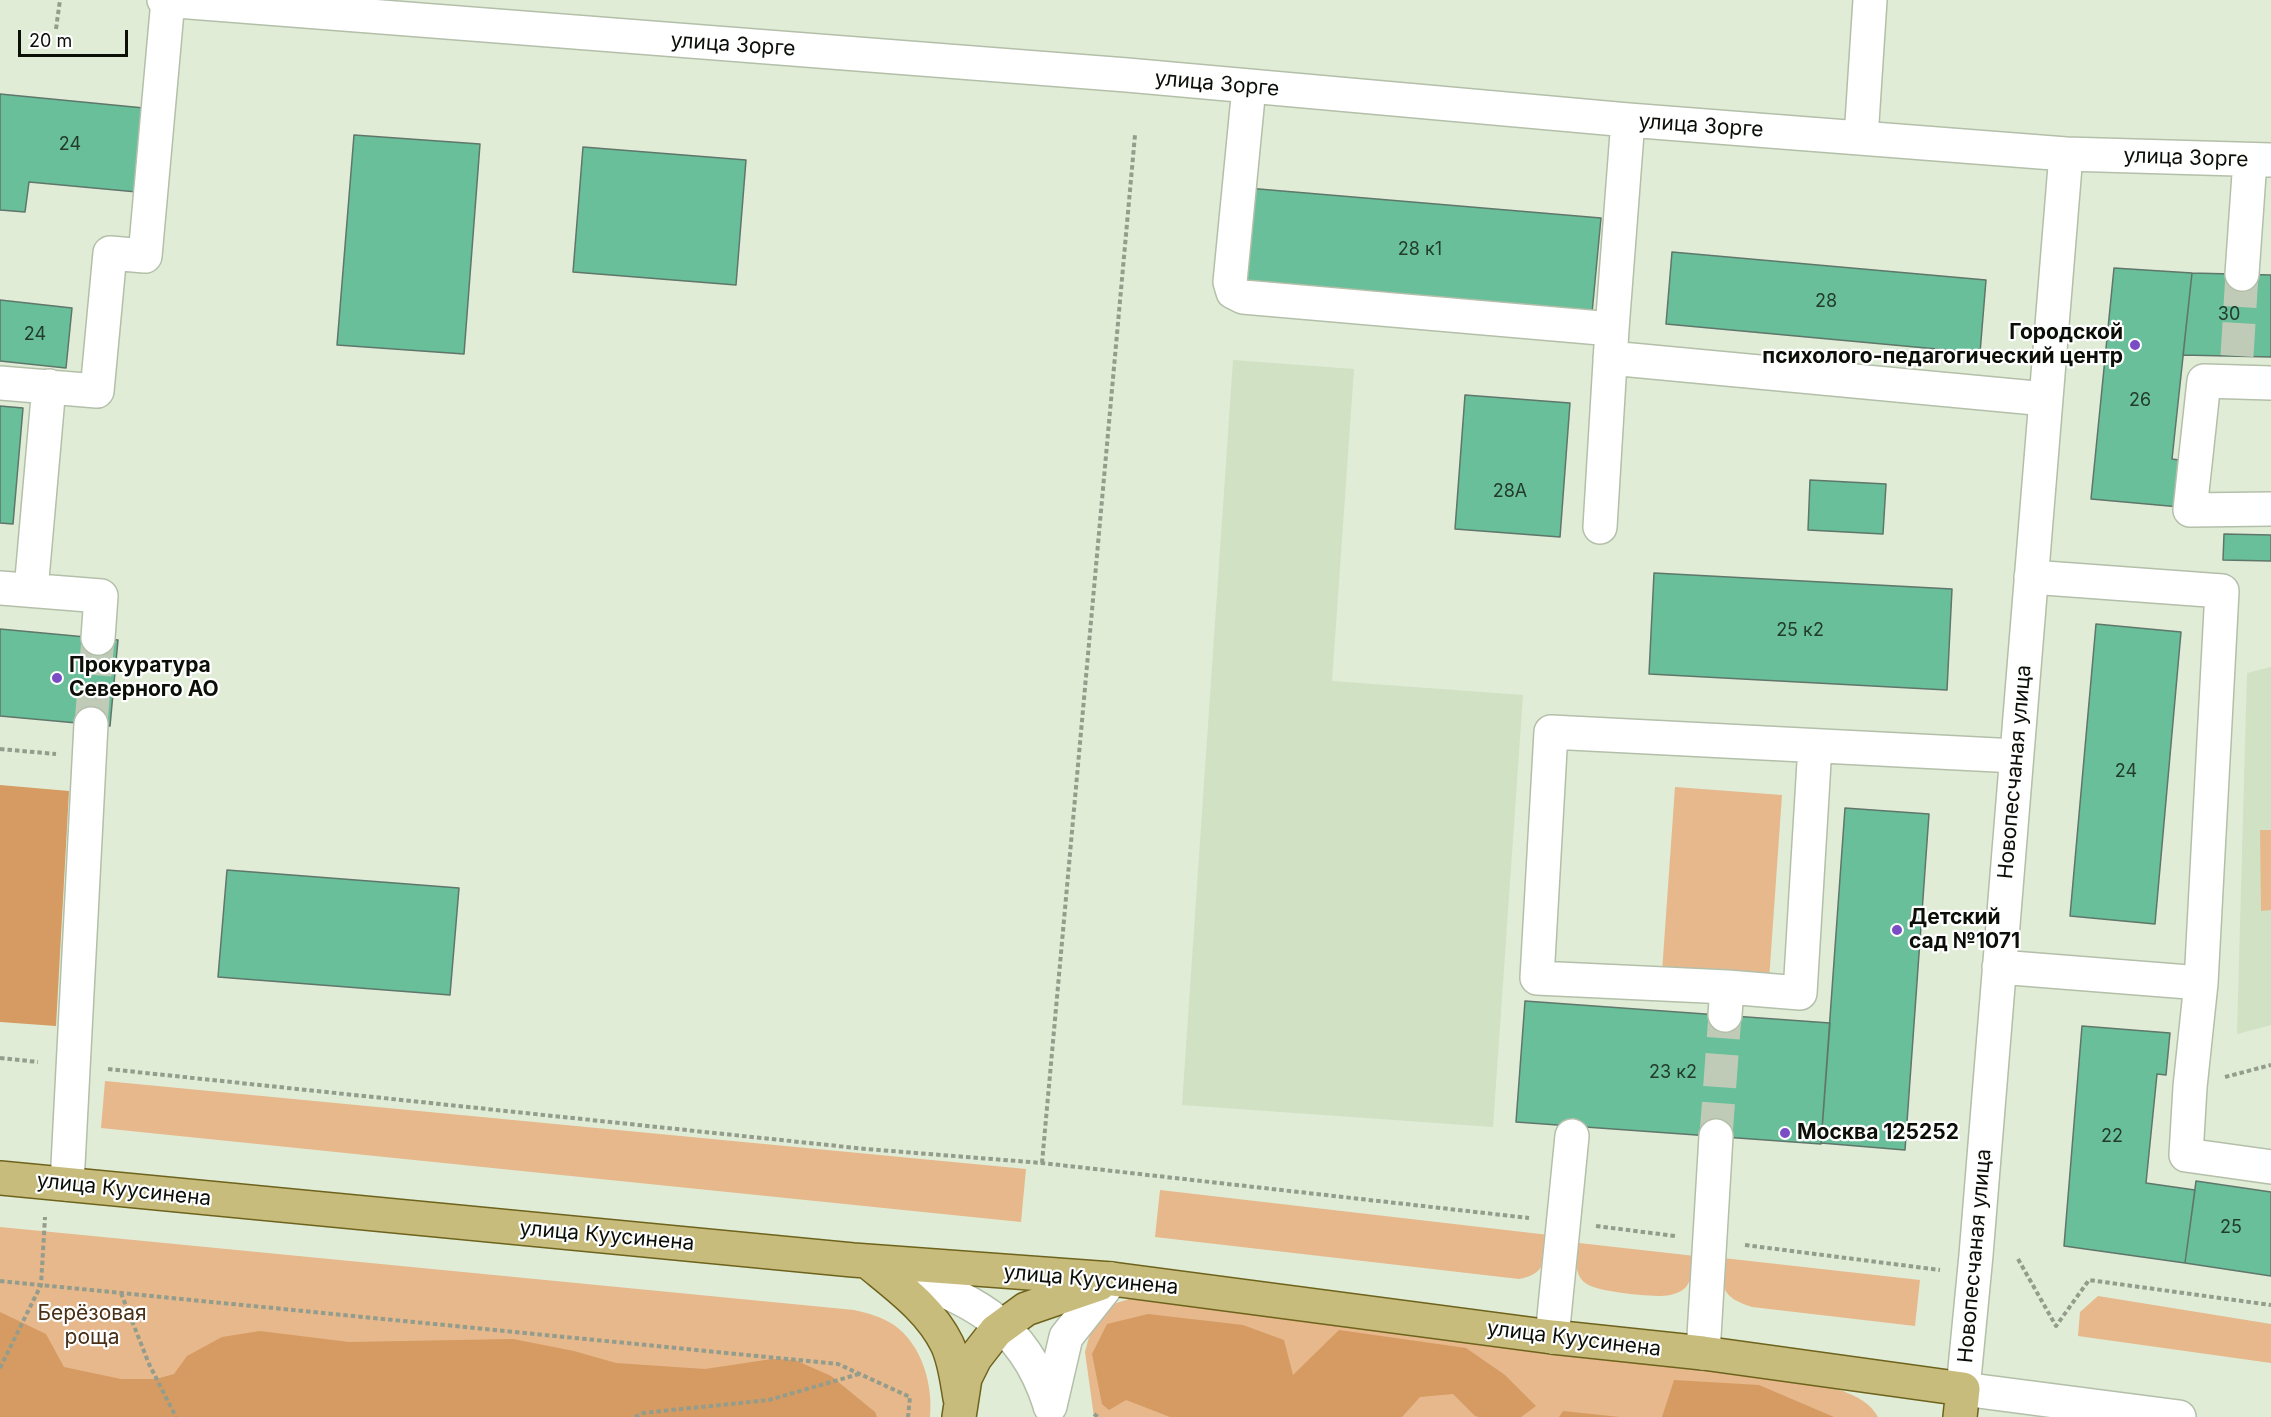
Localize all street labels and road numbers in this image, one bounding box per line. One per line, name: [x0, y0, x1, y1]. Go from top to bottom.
street label: улица Зорге: [670, 28, 796, 62]
street label: улица Зорге: [1154, 66, 1280, 102]
street label: улица Зорге: [1638, 109, 1764, 143]
street label: улица Зорге: [2123, 143, 2249, 173]
street label: Новопесчаная улица: [1993, 664, 2037, 880]
street label: Новопесчаная улица: [1953, 1148, 1997, 1364]
street label: улица Куусинена: [35, 1168, 213, 1212]
street label: улица Куусинена: [519, 1216, 695, 1256]
street label: улица Куусинена: [1003, 1260, 1179, 1300]
street label: улица Куусинена: [1485, 1316, 1663, 1362]

